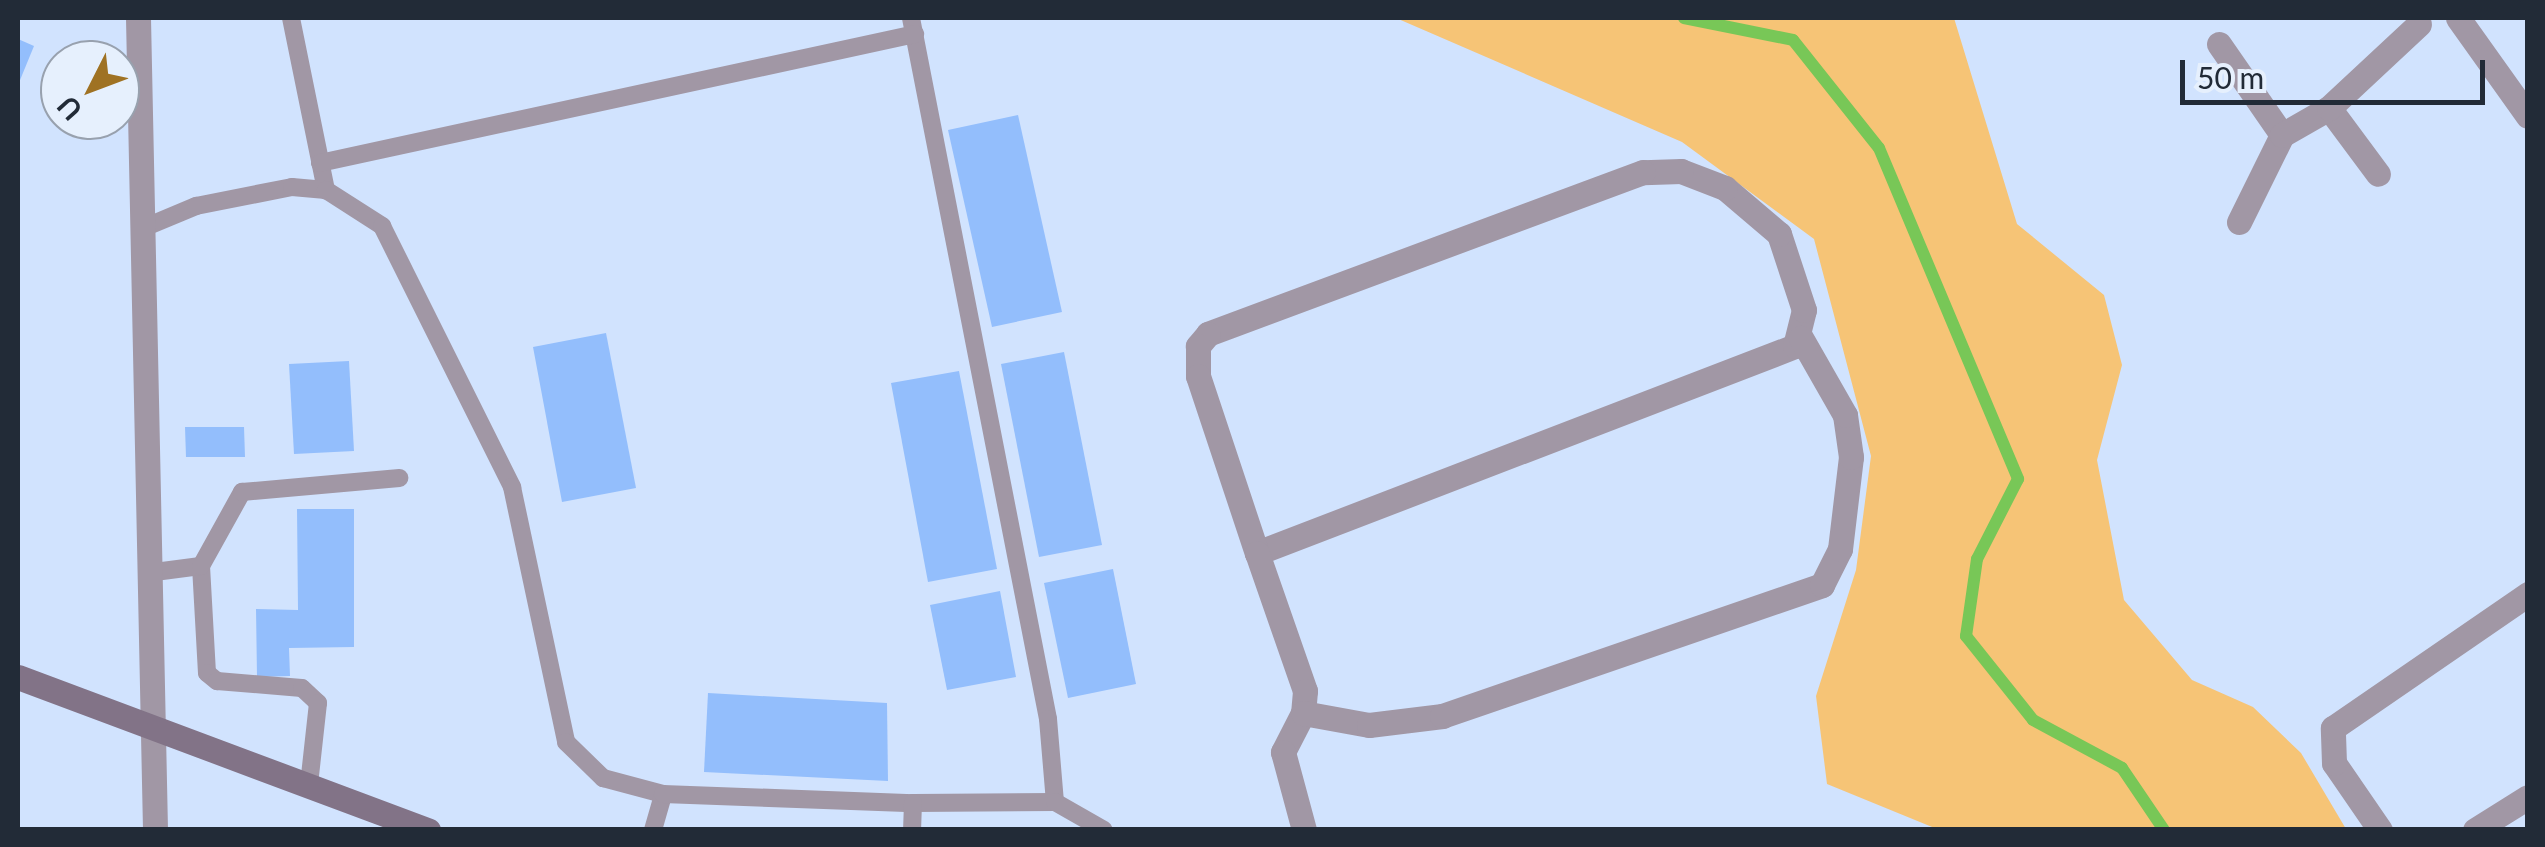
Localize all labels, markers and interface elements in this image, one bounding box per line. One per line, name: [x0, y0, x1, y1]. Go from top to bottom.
north arrow: [40, 40, 140, 140]
scale bar: [2185, 40, 2490, 102]
text: 50 m: [2197, 59, 2264, 95]
text: U: [50, 90, 89, 128]

